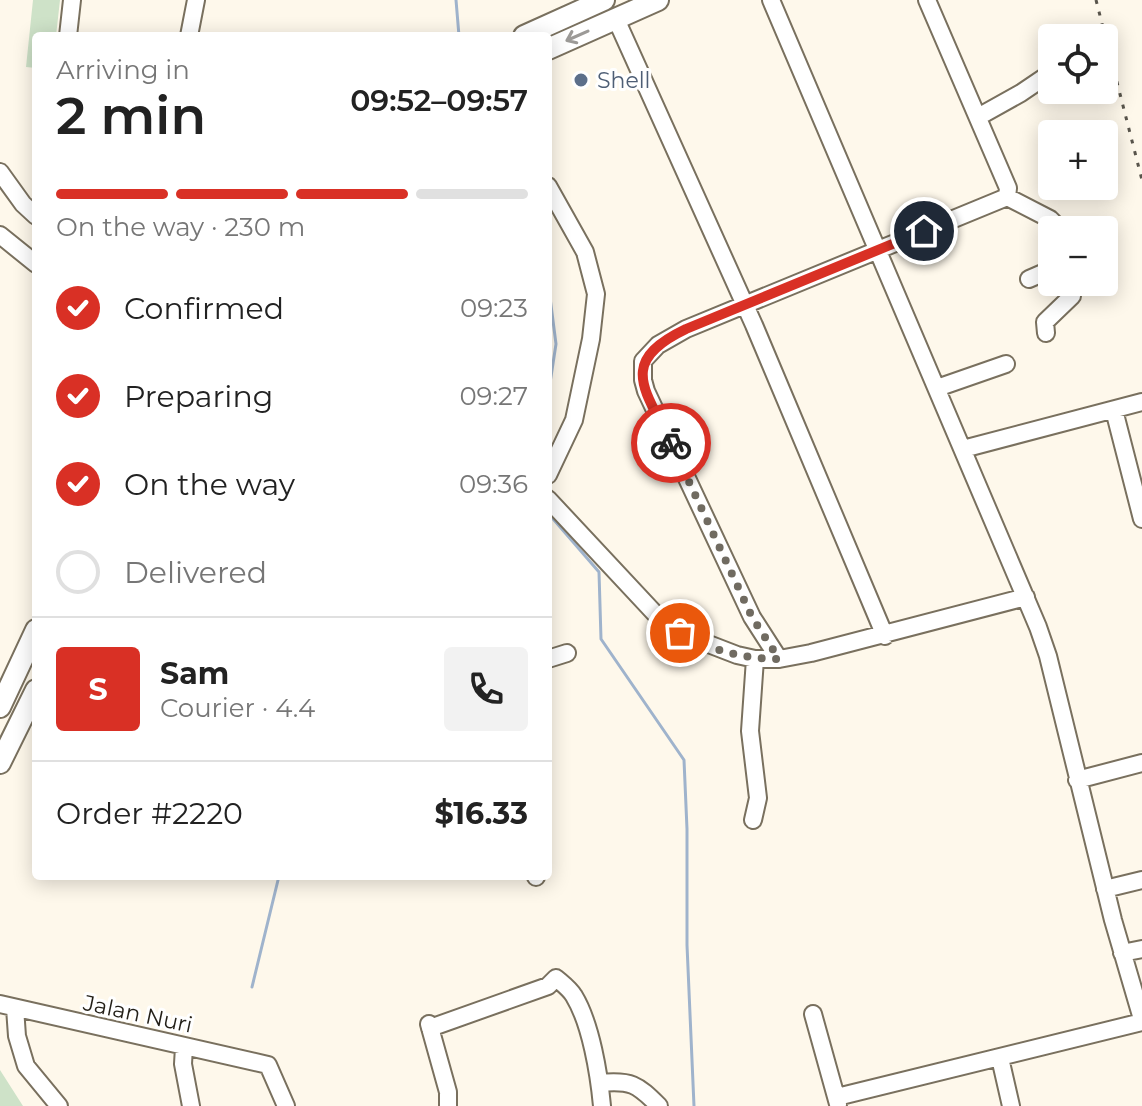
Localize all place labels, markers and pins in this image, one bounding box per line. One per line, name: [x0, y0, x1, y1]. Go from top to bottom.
place label: Shell: [597, 67, 651, 94]
marker: Shell: [572, 71, 590, 89]
pin: [890, 197, 958, 265]
pin: [646, 599, 714, 667]

